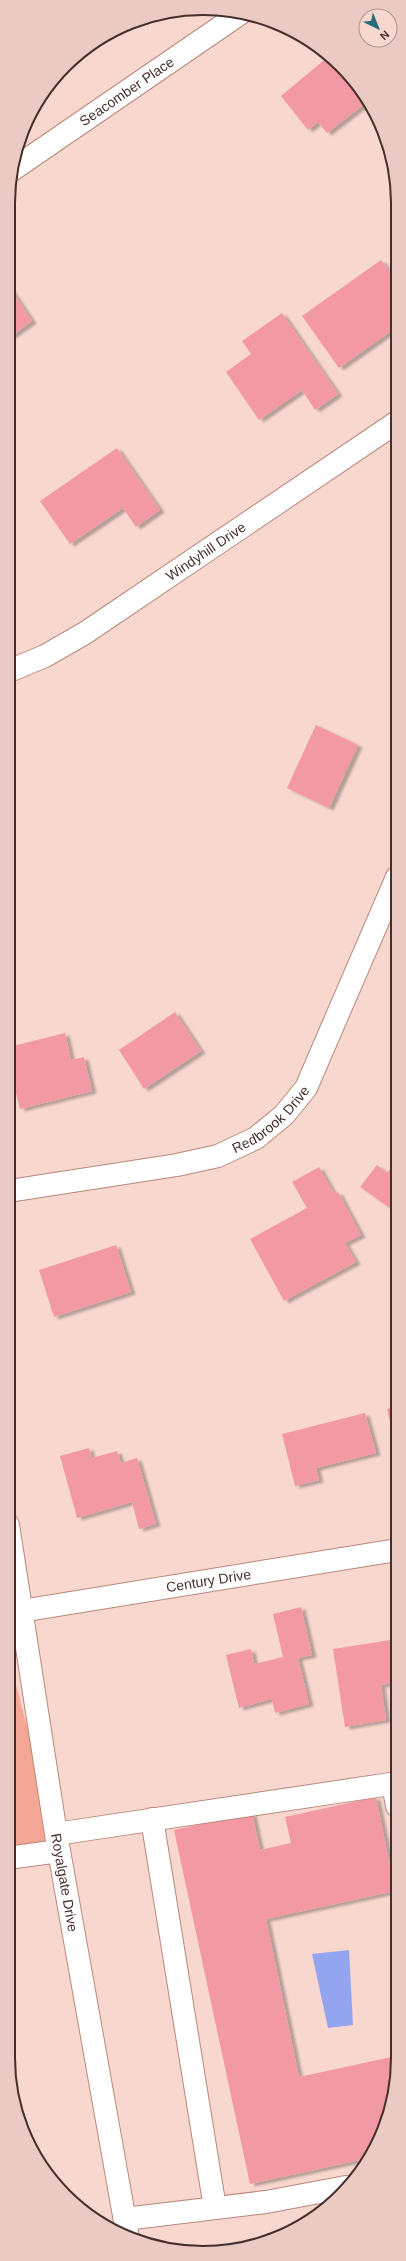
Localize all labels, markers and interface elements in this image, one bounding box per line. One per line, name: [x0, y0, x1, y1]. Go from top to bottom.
north arrow: [358, 8, 398, 48]
text: N: [378, 28, 392, 42]
street label: Seacomber Place: [76, 53, 177, 129]
street label: Windyhill Drive: [163, 519, 249, 584]
street label: Redbrook Drive: [229, 1082, 313, 1156]
street label: Century Drive: [165, 1566, 252, 1595]
street label: Royalgate Drive: [48, 1832, 81, 1933]

